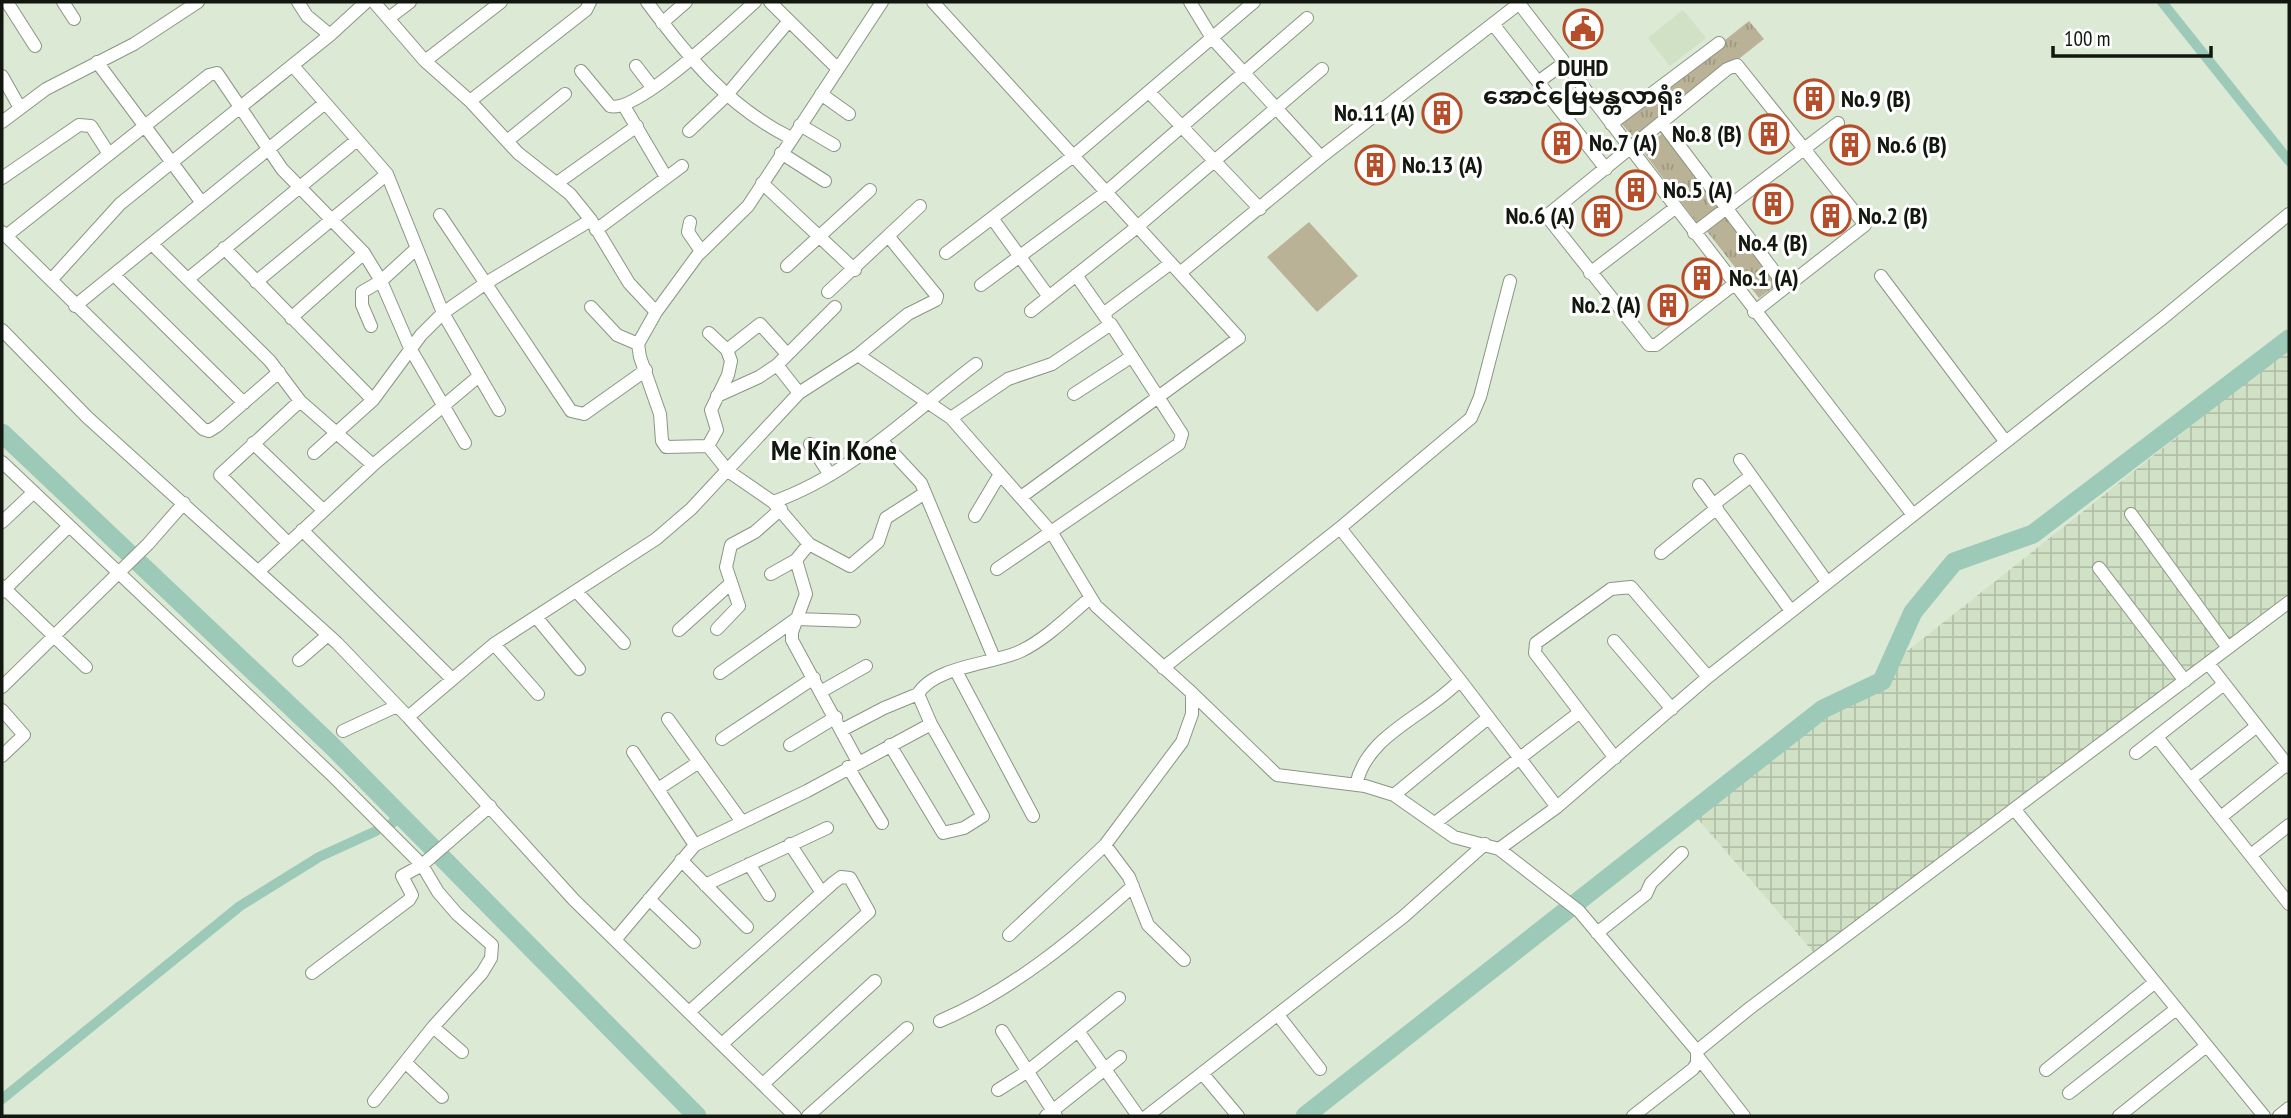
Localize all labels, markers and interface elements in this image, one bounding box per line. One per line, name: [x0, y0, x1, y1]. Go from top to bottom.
public building icon: DUHD အောင်မြေမန္တလာရုံး: [1562, 8, 1604, 50]
scale bar: [2053, 14, 2210, 58]
text: 100 m: [2064, 25, 2110, 52]
place label: DUHD အောင်မြေမန္တလာရုံး: [1483, 52, 1683, 115]
building icon: No.9 (B): [1793, 78, 1835, 120]
place label: No.9 (B): [1841, 83, 1911, 114]
building icon: No.11 (A): [1421, 92, 1463, 134]
place label: No.11 (A): [1334, 97, 1415, 128]
building icon: No.8 (B): [1748, 113, 1790, 155]
place label: No.8 (B): [1672, 118, 1742, 149]
building icon: No.7 (A): [1541, 122, 1583, 164]
building icon: No.6 (B): [1829, 124, 1871, 166]
place label: No.7 (A): [1589, 127, 1658, 158]
place label: No.6 (B): [1877, 129, 1947, 160]
building icon: No.13 (A): [1354, 144, 1396, 186]
place label: No.13 (A): [1402, 149, 1483, 180]
building icon: No.5 (A): [1615, 169, 1657, 211]
place label: No.5 (A): [1663, 174, 1733, 205]
building icon: No.4 (B): [1752, 183, 1794, 225]
building icon: No.6 (A): [1581, 195, 1623, 237]
building icon: No.2 (B): [1810, 195, 1852, 237]
place label: No.6 (A): [1505, 200, 1575, 231]
place label: No.2 (B): [1858, 200, 1928, 231]
place label: No.4 (B): [1738, 227, 1808, 258]
building icon: No.1 (A): [1681, 257, 1723, 299]
place label: No.1 (A): [1729, 262, 1799, 293]
building icon: No.2 (A): [1647, 284, 1689, 326]
place label: No.2 (A): [1571, 289, 1641, 320]
district label: Me Kin Kone: [771, 431, 897, 468]

